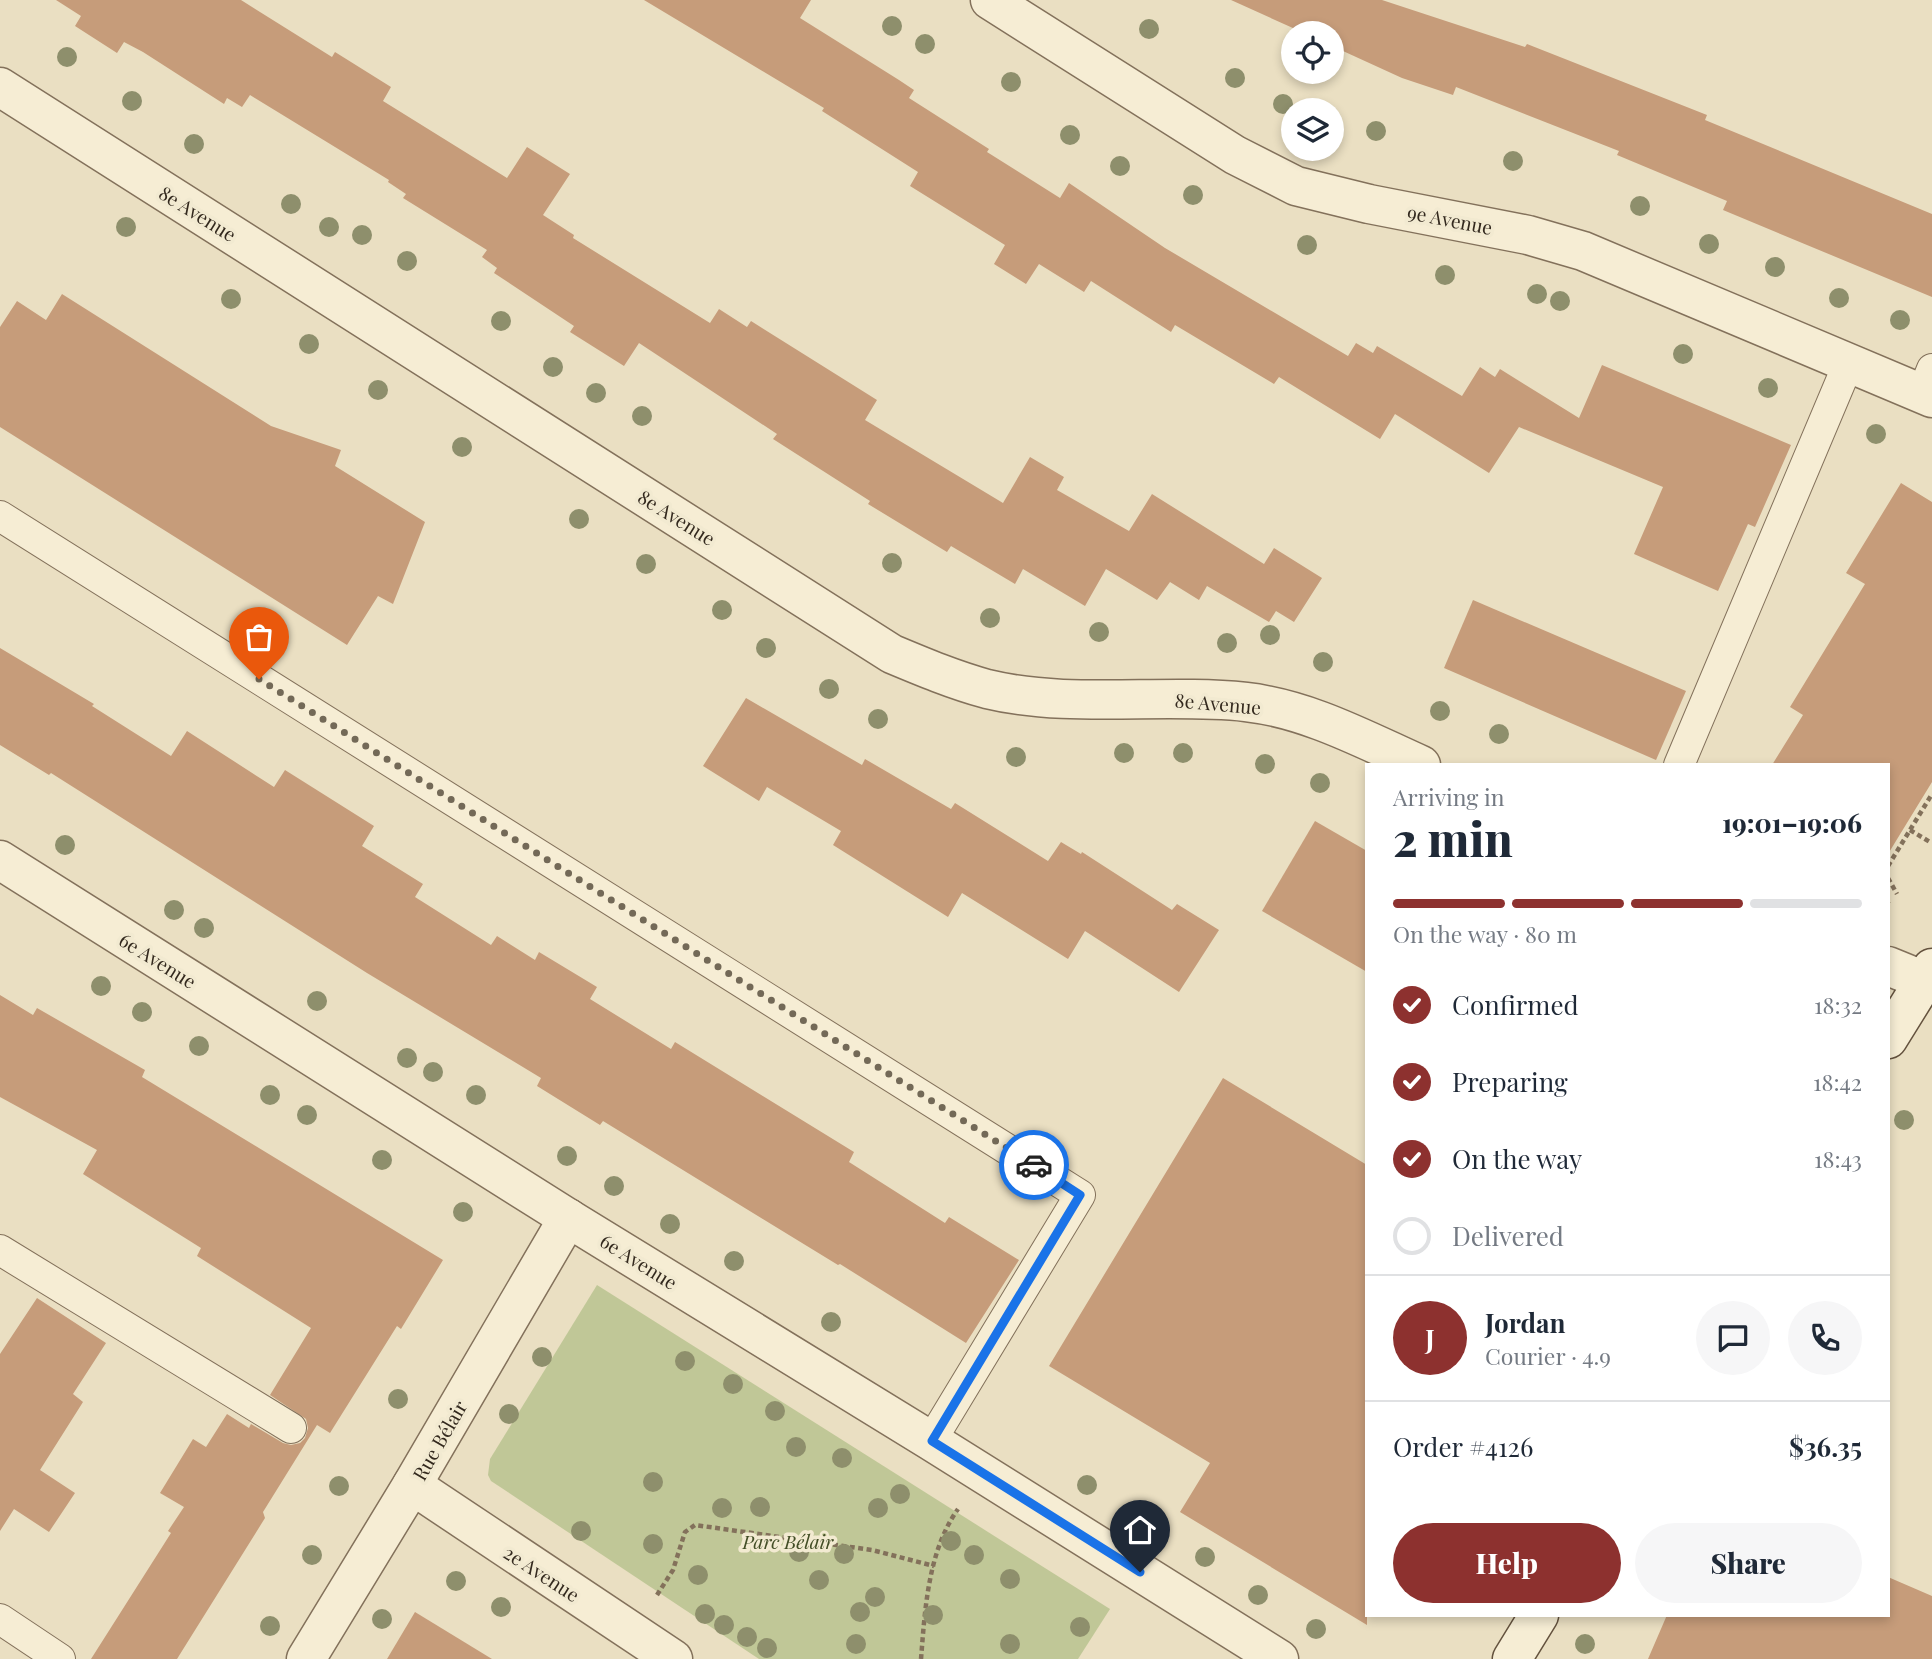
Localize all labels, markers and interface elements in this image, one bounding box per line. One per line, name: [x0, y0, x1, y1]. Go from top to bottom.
map controls: [1281, 21, 1344, 161]
button: locate: [1281, 21, 1344, 84]
button: layers: [1281, 98, 1344, 161]
street label: 8e Avenue: [155, 179, 241, 247]
street label: 9e Avenue: [1405, 198, 1495, 240]
street label: 8e Avenue: [634, 483, 720, 551]
pin: [229, 607, 289, 679]
icon: bag: [240, 618, 278, 656]
street label: 8e Avenue: [1174, 686, 1262, 720]
text: Arriving in: [1393, 781, 1505, 812]
text: 19:01–19:06: [1722, 805, 1862, 840]
text: 2 min: [1393, 807, 1513, 869]
text: On the way · 80 m: [1393, 918, 1577, 949]
street label: 6e Avenue: [115, 926, 201, 994]
icon: check: [1393, 986, 1431, 1024]
text: Confirmed: [1452, 987, 1579, 1022]
text: 18:32: [1814, 989, 1862, 1020]
icon: check: [1393, 1063, 1431, 1101]
text: Preparing: [1452, 1064, 1568, 1099]
text: 18:42: [1813, 1066, 1862, 1097]
courier: [999, 1130, 1069, 1200]
icon: check: [1393, 1140, 1431, 1178]
text: On the way: [1452, 1141, 1582, 1176]
text: 18:43: [1814, 1143, 1862, 1174]
icon: car: [1015, 1146, 1053, 1184]
text: Delivered: [1452, 1218, 1564, 1253]
street label: 6e Avenue: [596, 1227, 682, 1295]
button: chat: [1696, 1301, 1770, 1375]
button: phone: [1788, 1301, 1862, 1375]
text: Jordan: [1485, 1305, 1565, 1340]
text: J: [1425, 1321, 1435, 1356]
text: Courier · 4.9: [1485, 1340, 1611, 1371]
street label: Rue Bélair: [406, 1395, 473, 1485]
text: Order #4126: [1393, 1429, 1533, 1464]
text: $36.35: [1789, 1429, 1862, 1464]
pin: [1110, 1500, 1170, 1572]
icon: home: [1121, 1511, 1159, 1549]
button: Help: [1393, 1523, 1621, 1603]
button: Share: [1635, 1523, 1862, 1603]
park label: Parc Bélair: [742, 1528, 834, 1554]
street label: 2e Avenue: [499, 1539, 585, 1607]

